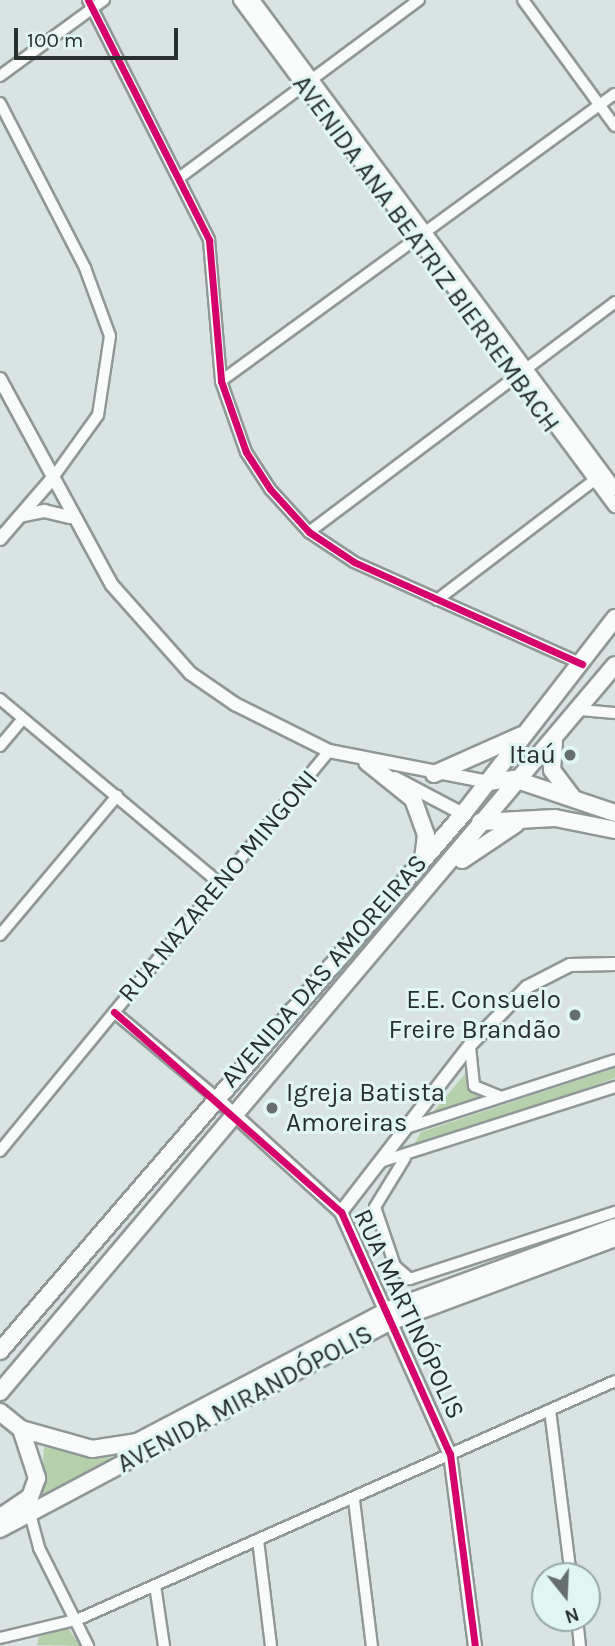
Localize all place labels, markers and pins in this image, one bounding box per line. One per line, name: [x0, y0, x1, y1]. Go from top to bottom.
place label: Itaú: [509, 739, 556, 771]
marker: Itaú: [562, 747, 578, 763]
place label: E.E. Consuelo Freire Brandão: [388, 984, 561, 1046]
marker: E.E. Consuelo Freire Brandão: [567, 1007, 583, 1023]
place label: Igreja Batista Amoreiras: [286, 1077, 445, 1138]
marker: Igreja Batista Amoreiras: [264, 1100, 280, 1116]

